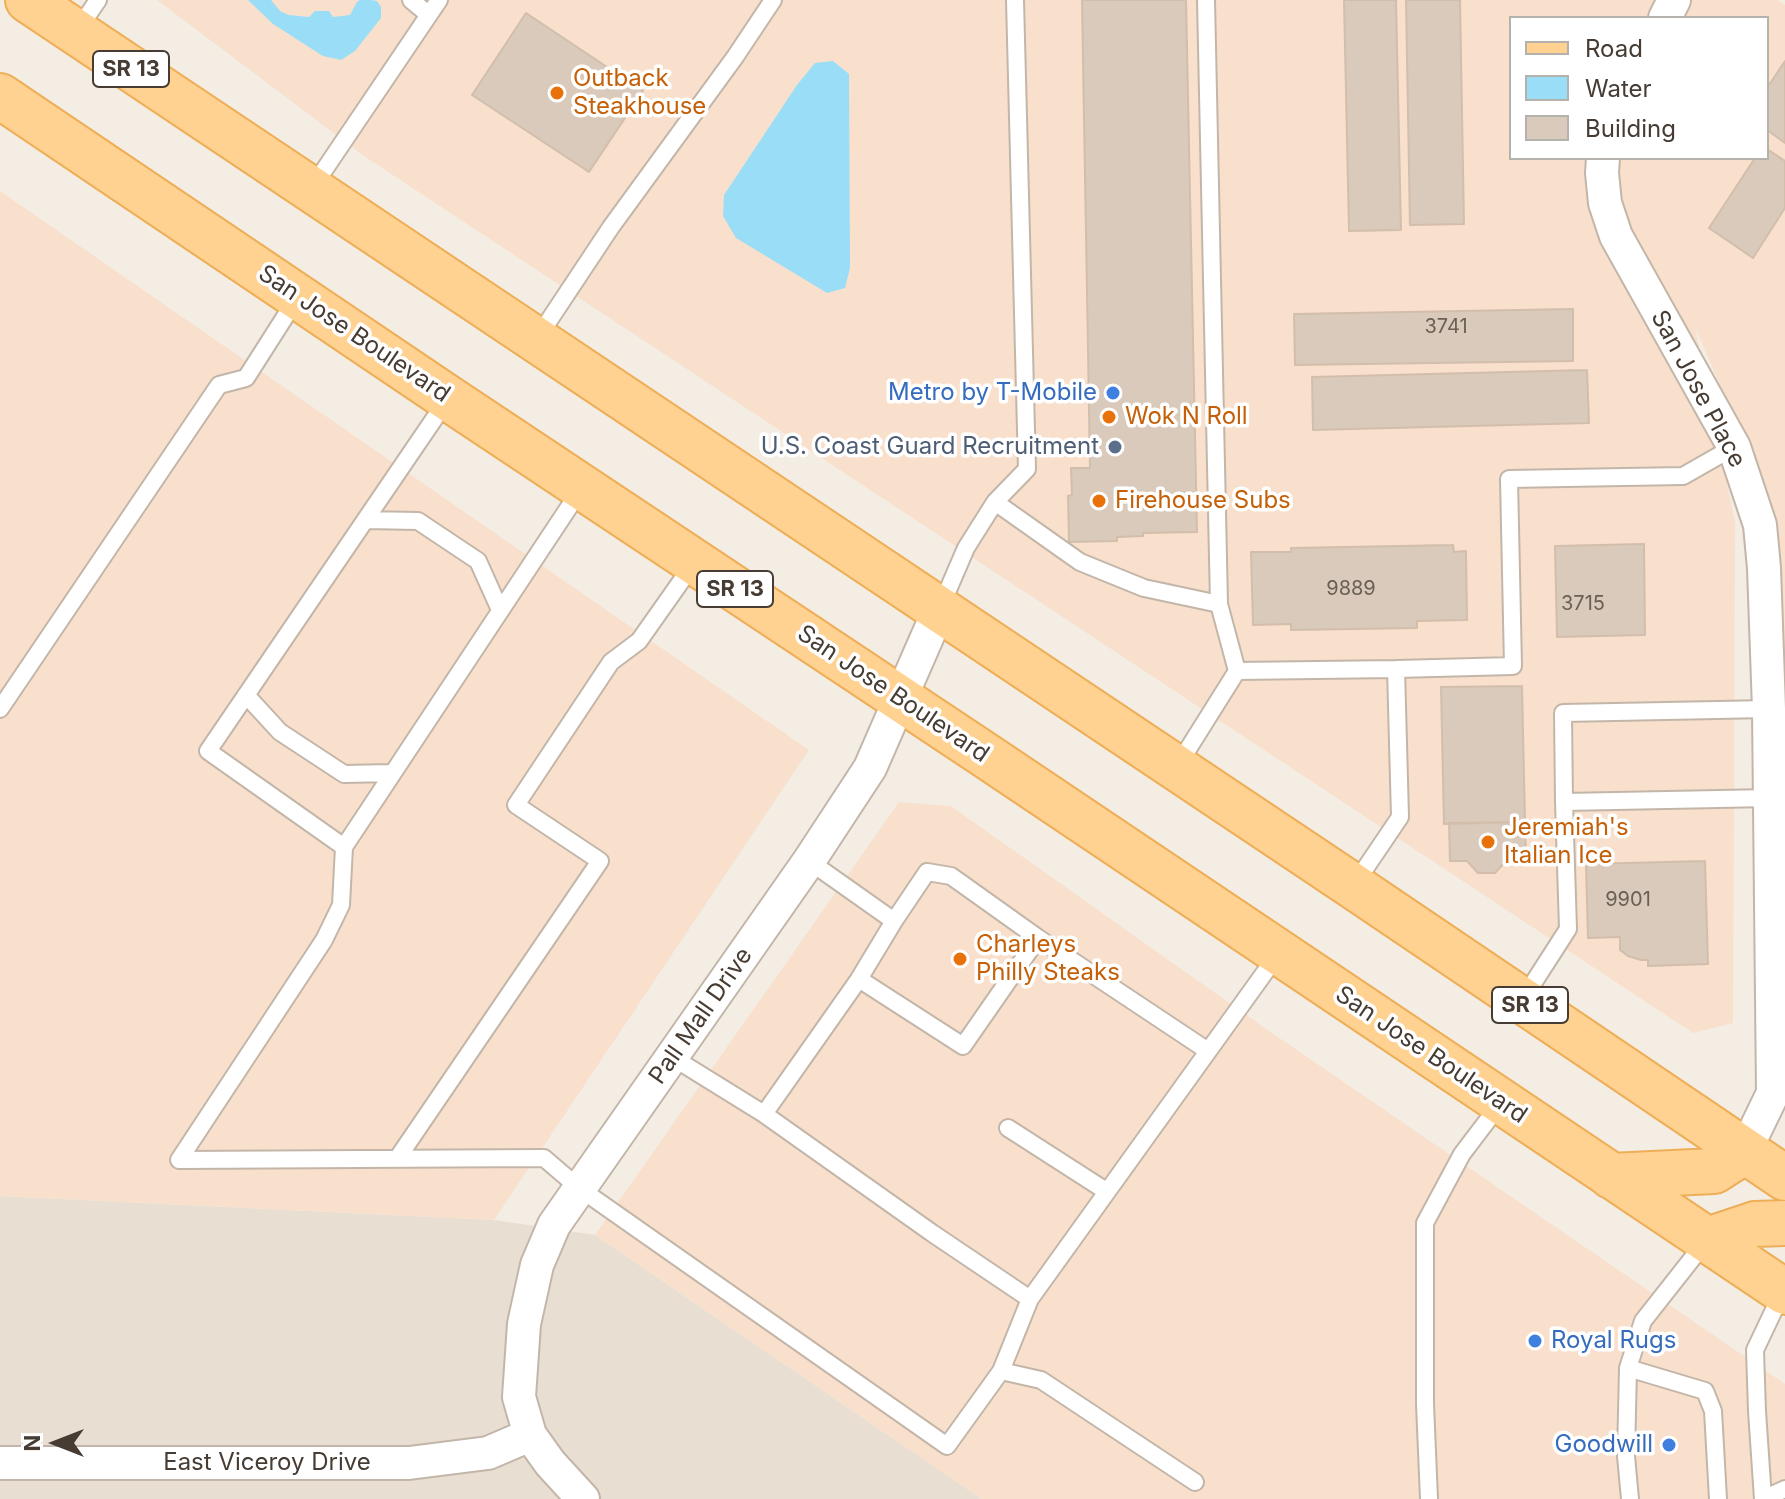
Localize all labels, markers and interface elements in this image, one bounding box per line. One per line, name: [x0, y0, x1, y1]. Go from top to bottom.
legend: [1509, 16, 1769, 160]
text: Road: [1585, 34, 1643, 63]
road number: SR 13: [93, 51, 169, 87]
place label: Outback Steakhouse: [573, 65, 706, 121]
text: Water: [1585, 74, 1652, 103]
marker: Outback Steakhouse: [548, 84, 566, 102]
text: Building: [1585, 114, 1676, 143]
street label: San Jose Boulevard: [253, 259, 455, 409]
street label: San Jose Place: [1645, 306, 1751, 472]
house number: 3741: [1424, 315, 1468, 339]
place label: Metro by T-Mobile: [888, 379, 1097, 407]
marker: Metro by T-Mobile: [1104, 384, 1122, 402]
place label: Wok N Roll: [1125, 403, 1248, 431]
marker: Wok N Roll: [1100, 408, 1118, 426]
place label: U.S. Coast Guard Recruitment: [761, 433, 1099, 461]
marker: U.S. Coast Guard Recruitment: [1106, 438, 1124, 456]
place label: Firehouse Subs: [1115, 487, 1291, 515]
marker: Firehouse Subs: [1090, 492, 1108, 510]
road number: SR 13: [697, 571, 773, 607]
house number: 9889: [1326, 577, 1376, 601]
house number: 3715: [1561, 592, 1605, 616]
street label: San Jose Boulevard: [792, 619, 994, 769]
place label: Jeremiah's Italian Ice: [1504, 814, 1629, 870]
marker: Jeremiah's Italian Ice: [1479, 833, 1497, 851]
house number: 9901: [1605, 888, 1651, 912]
place label: Charleys Philly Steaks: [976, 931, 1120, 987]
street label: Pall Mall Drive: [643, 942, 759, 1090]
marker: Charleys Philly Steaks: [951, 950, 969, 968]
street label: San Jose Boulevard: [1330, 980, 1532, 1130]
road number: SR 13: [1492, 987, 1568, 1023]
place label: Royal Rugs: [1551, 1327, 1676, 1355]
marker: Royal Rugs: [1526, 1332, 1544, 1350]
north arrow: [16, 1403, 96, 1483]
place label: Goodwill: [1555, 1431, 1653, 1459]
text: N: [19, 1435, 45, 1451]
marker: Goodwill: [1660, 1436, 1678, 1454]
street label: East Viceroy Drive: [163, 1449, 371, 1477]

